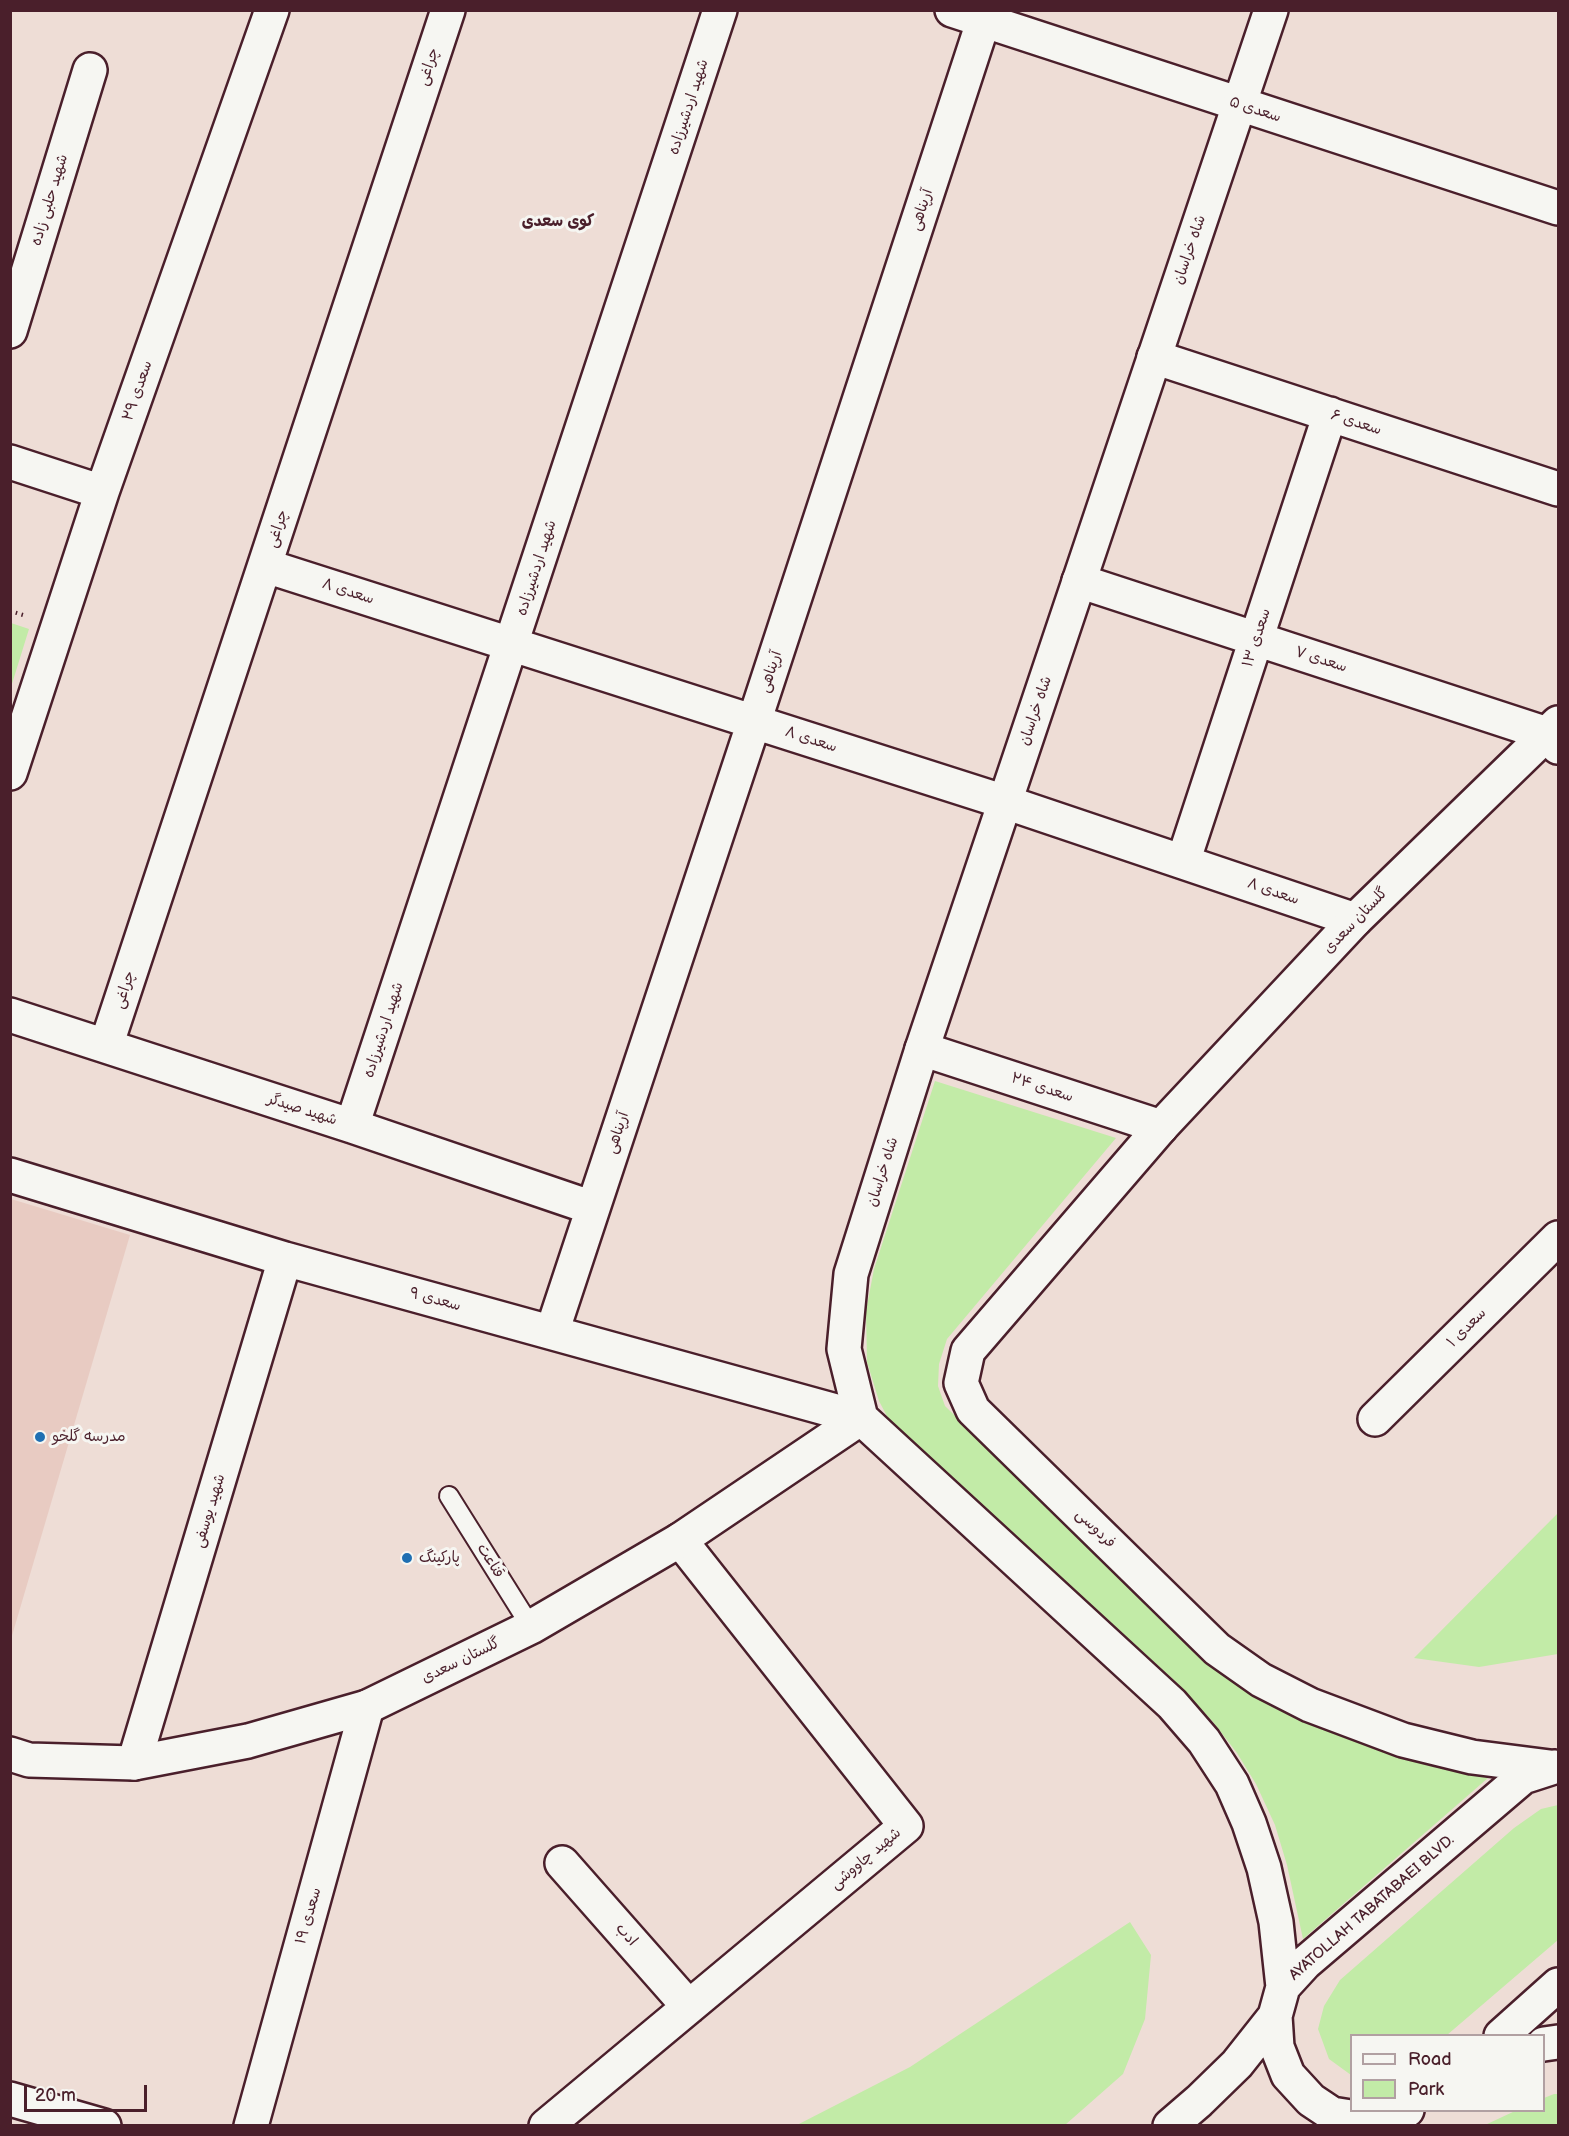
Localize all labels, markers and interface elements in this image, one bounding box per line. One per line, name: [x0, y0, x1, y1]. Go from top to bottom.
street label: چراغی: [414, 46, 444, 88]
street label: شهید اردشیرزاده: [665, 57, 713, 157]
street label: سعدی ۵: [1227, 93, 1283, 127]
street label: شهید حلبی زاده: [28, 152, 72, 248]
street label: آرپناهی: [907, 187, 937, 233]
district label: کوی سعدی: [522, 212, 594, 232]
street label: شاه خراسان: [1170, 213, 1210, 287]
street label: سعدی ۲۹: [119, 358, 157, 424]
street label: سعدی ۶: [1328, 406, 1384, 440]
street label: چراغی: [263, 508, 293, 550]
street label: شهید اردشیرزاده: [513, 518, 561, 618]
street label: سعدی ۸: [320, 575, 376, 609]
street label: سعدی ۱۳: [1239, 606, 1275, 670]
street label: سعدی ۷: [1293, 643, 1349, 677]
street label: آرپناهی: [756, 649, 786, 695]
street label: شاه خراسان: [1016, 674, 1056, 748]
street label: سعدی ۸: [783, 723, 839, 757]
street label: سعدی ۸: [1245, 875, 1301, 909]
street label: گلستان سعدی: [1320, 884, 1392, 958]
street label: چراغی: [110, 969, 140, 1011]
street label: شهید اردشیرزاده: [360, 980, 408, 1080]
street label: سعدی ۲۴: [1009, 1069, 1075, 1107]
street label: شهید صیدگر: [265, 1090, 339, 1130]
street label: آرپناهی: [603, 1110, 633, 1156]
street label: شاه خراسان: [863, 1135, 903, 1209]
street label: سعدی ۹: [407, 1285, 463, 1315]
street label: سعدی ۱: [1443, 1304, 1491, 1352]
place label: مدرسه گلخو: [52, 1428, 126, 1446]
marker: مدرسه گلخو: [33, 1430, 47, 1444]
street label: شهید یوسفی: [190, 1472, 230, 1550]
street label: فردوسی: [1071, 1506, 1119, 1552]
street label: قناعت: [473, 1541, 507, 1581]
place label: پارکینگ: [419, 1549, 460, 1567]
marker: پارکینگ: [400, 1551, 414, 1565]
street label: گلستان سعدی: [419, 1634, 503, 1688]
street label: شهید چاووشی: [827, 1824, 905, 1894]
street label: AYATOLLAH TABATABAEI BLVD.: [1286, 1831, 1458, 1985]
street label: سعدی ۱۹: [292, 1886, 326, 1946]
street label: ادب: [611, 1920, 641, 1950]
legend: [1350, 2034, 1545, 2112]
text: Road: [1408, 2049, 1452, 2070]
scale bar: [27, 2073, 150, 2111]
text: Park: [1408, 2079, 1444, 2100]
text: 20 m: [35, 2085, 76, 2106]

